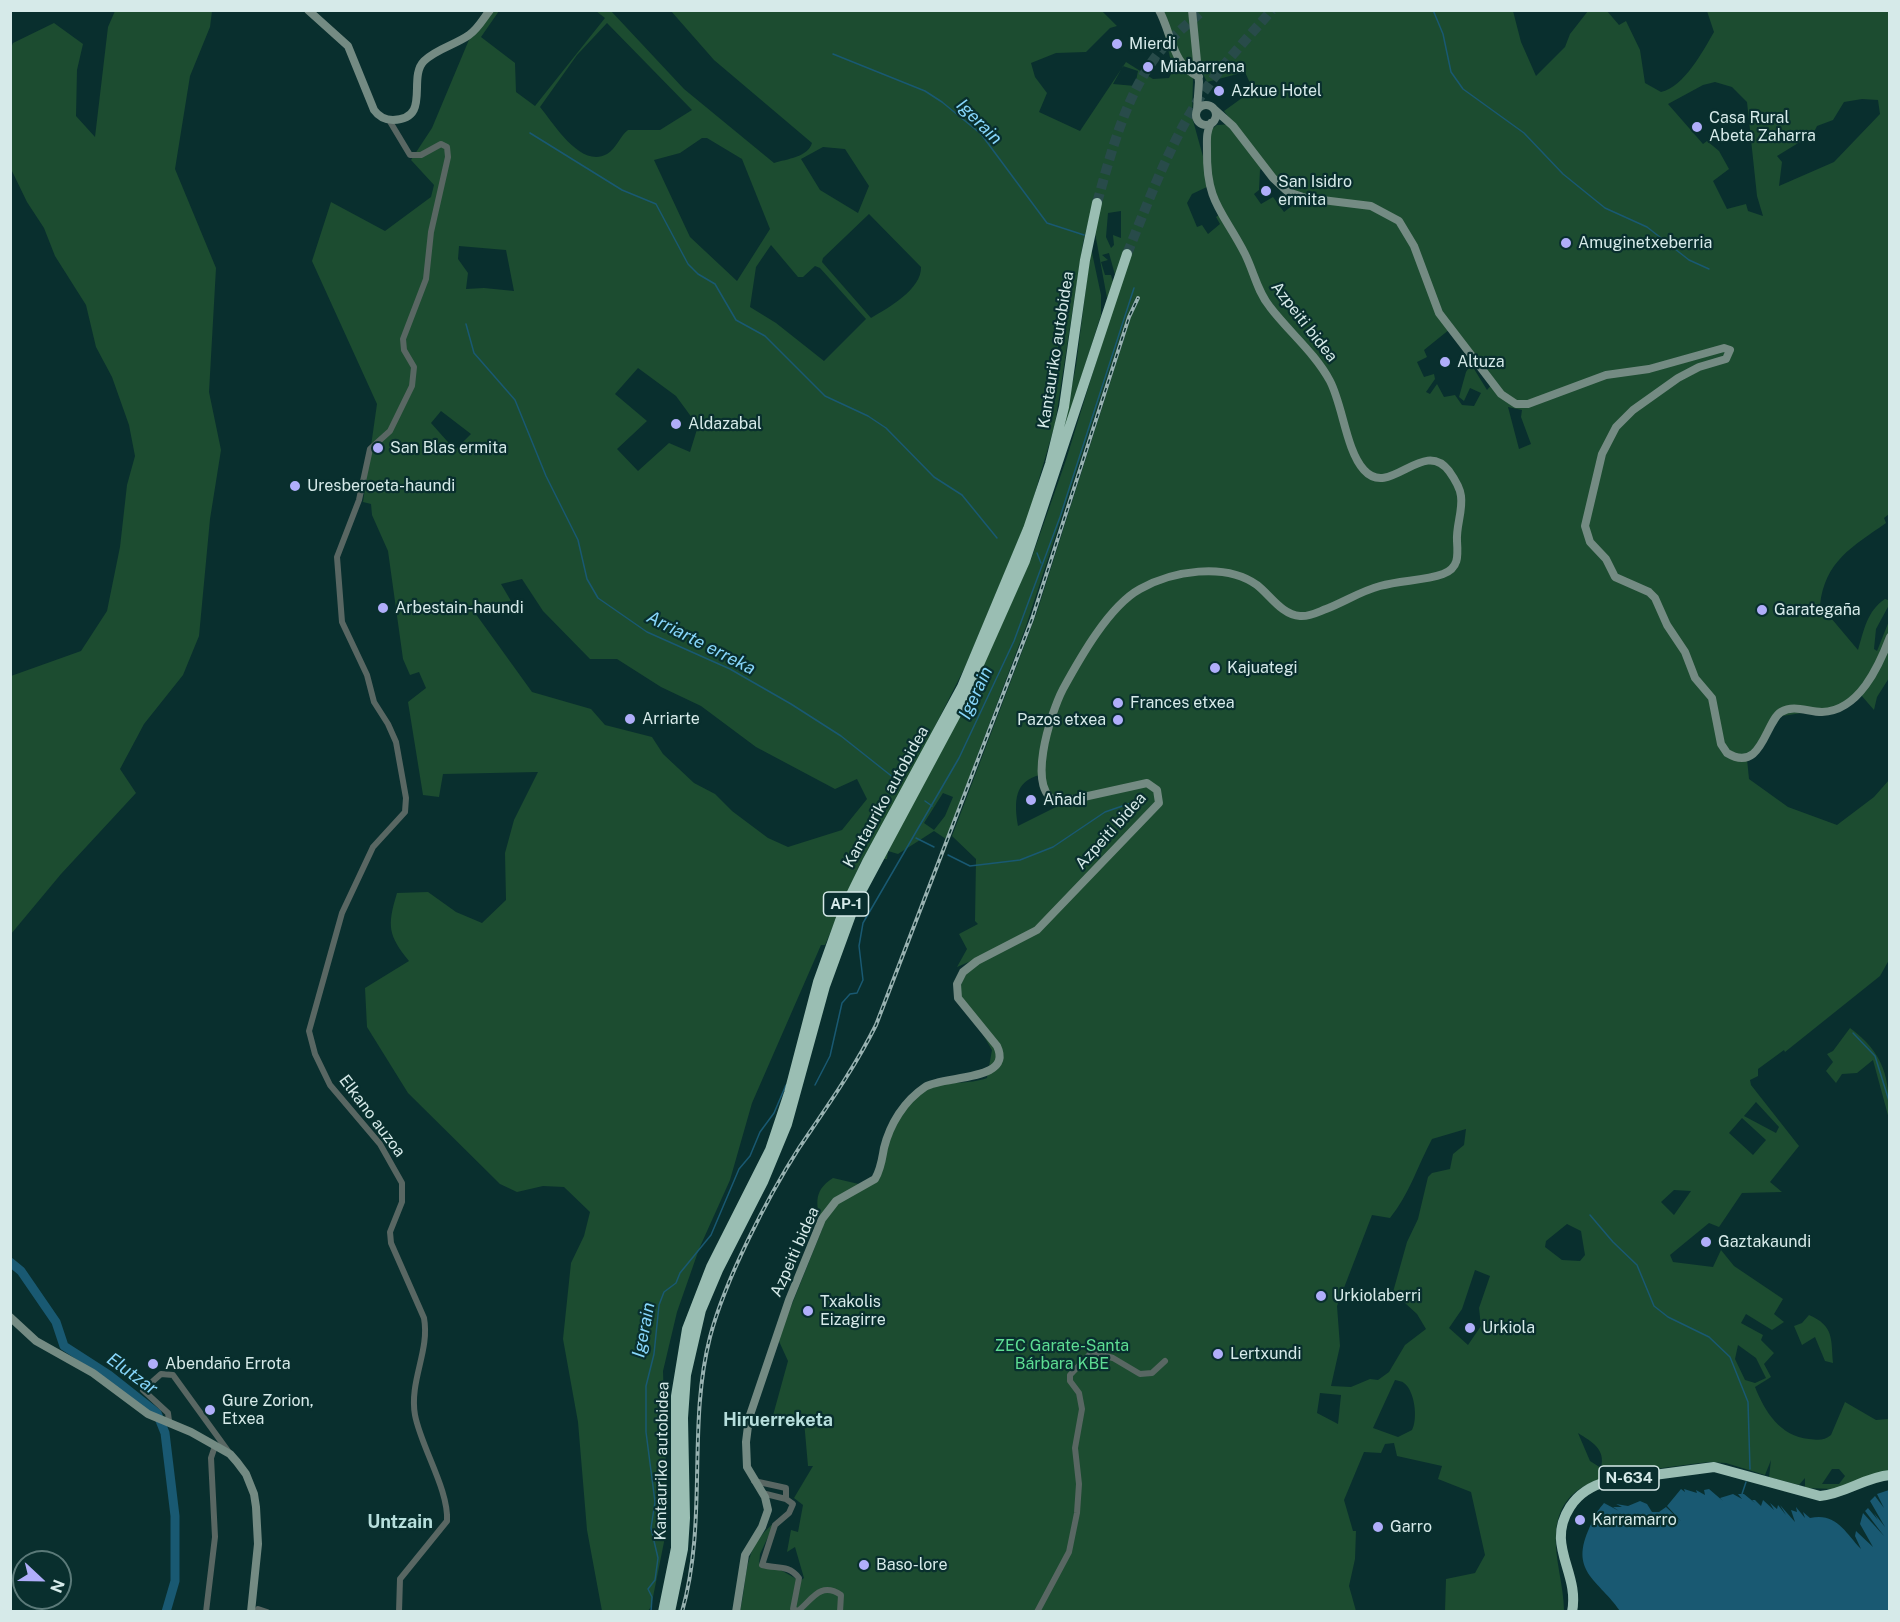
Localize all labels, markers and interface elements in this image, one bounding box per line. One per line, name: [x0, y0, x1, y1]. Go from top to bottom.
place label: Mierdi: [1129, 34, 1176, 54]
marker: Mierdi: [1110, 37, 1124, 51]
place label: Miabarrena: [1160, 57, 1245, 77]
marker: Miabarrena: [1141, 60, 1155, 74]
place label: Azkue Hotel: [1231, 81, 1322, 101]
marker: Azkue Hotel: [1212, 84, 1226, 98]
water label: Igerain: [952, 95, 1006, 149]
place label: Casa Rural Abeta Zaharra: [1709, 108, 1816, 146]
marker: Casa Rural Abeta Zaharra: [1690, 120, 1704, 134]
place label: San Isidro ermita: [1278, 172, 1352, 210]
marker: San Isidro ermita: [1259, 184, 1273, 198]
place label: Amuginetxeberria: [1578, 233, 1712, 253]
marker: Amuginetxeberria: [1559, 236, 1573, 250]
street label: Kantauriko autobidea: [1034, 270, 1078, 430]
street label: Azpeiti bidea: [1267, 278, 1341, 366]
place label: Altuza: [1457, 352, 1505, 372]
marker: Altuza: [1438, 355, 1452, 369]
place label: Aldazabal: [688, 414, 762, 434]
marker: Aldazabal: [669, 417, 683, 431]
place label: San Blas ermita: [390, 438, 507, 458]
marker: San Blas ermita: [371, 441, 385, 455]
place label: Uresberoeta-haundi: [307, 476, 455, 496]
marker: Uresberoeta-haundi: [288, 479, 302, 493]
place label: Arbestain-haundi: [395, 598, 524, 618]
place label: Garategaña: [1774, 600, 1861, 620]
marker: Arbestain-haundi: [376, 601, 390, 615]
marker: Garategaña: [1755, 603, 1769, 617]
water label: Arriarte erreka: [643, 606, 759, 680]
place label: Kajuategi: [1227, 658, 1298, 678]
marker: Kajuategi: [1208, 661, 1222, 675]
water label: Igerain: [954, 663, 998, 723]
place label: Frances etxea: [1130, 693, 1235, 713]
marker: Frances etxea: [1111, 696, 1125, 710]
place label: Arriarte: [642, 709, 700, 729]
place label: Pazos etxea: [1017, 710, 1106, 730]
marker: Arriarte: [623, 712, 637, 726]
marker: Pazos etxea: [1111, 713, 1125, 727]
street label: Kantauriko autobidea: [839, 723, 933, 871]
street label: Azpeiti bidea: [1072, 789, 1150, 873]
place label: Añadi: [1043, 790, 1086, 810]
marker: Añadi: [1024, 793, 1038, 807]
road number: AP-1: [824, 892, 868, 916]
street label: Elkano auzoa: [335, 1071, 409, 1161]
street label: Azpeiti bidea: [767, 1204, 823, 1300]
place label: Gaztakaundi: [1718, 1232, 1811, 1252]
marker: Gaztakaundi: [1699, 1235, 1713, 1249]
place label: Urkiolaberri: [1333, 1286, 1421, 1306]
marker: Urkiolaberri: [1314, 1289, 1328, 1303]
place label: Txakolis Eizagirre: [820, 1292, 886, 1330]
water label: Igerain: [628, 1301, 660, 1359]
marker: Txakolis Eizagirre: [801, 1304, 815, 1318]
place label: Urkiola: [1482, 1318, 1535, 1338]
marker: Urkiola: [1463, 1321, 1477, 1335]
park label: ZEC Garate-Santa Bárbara KBE: [995, 1336, 1129, 1374]
place label: Lertxundi: [1230, 1344, 1301, 1364]
marker: Lertxundi: [1211, 1347, 1225, 1361]
water label: Elutzar: [102, 1348, 162, 1400]
place label: Abendaño Errota: [165, 1354, 291, 1374]
marker: Abendaño Errota: [146, 1357, 160, 1371]
street label: Kantauriko autobidea: [651, 1381, 673, 1541]
place label: Gure Zorion, Etxea: [222, 1391, 314, 1429]
marker: Gure Zorion, Etxea: [203, 1403, 217, 1417]
district label: Hiruerreketa: [723, 1409, 833, 1431]
road number: N-634: [1599, 1466, 1659, 1490]
place label: Karramarro: [1592, 1510, 1677, 1530]
district label: Untzain: [367, 1511, 433, 1533]
marker: Karramarro: [1573, 1513, 1587, 1527]
place label: Garro: [1390, 1517, 1432, 1537]
marker: Garro: [1371, 1520, 1385, 1534]
north arrow: [12, 1550, 72, 1610]
place label: Baso-lore: [876, 1555, 948, 1575]
marker: Baso-lore: [857, 1558, 871, 1572]
text: N: [46, 1577, 68, 1596]

